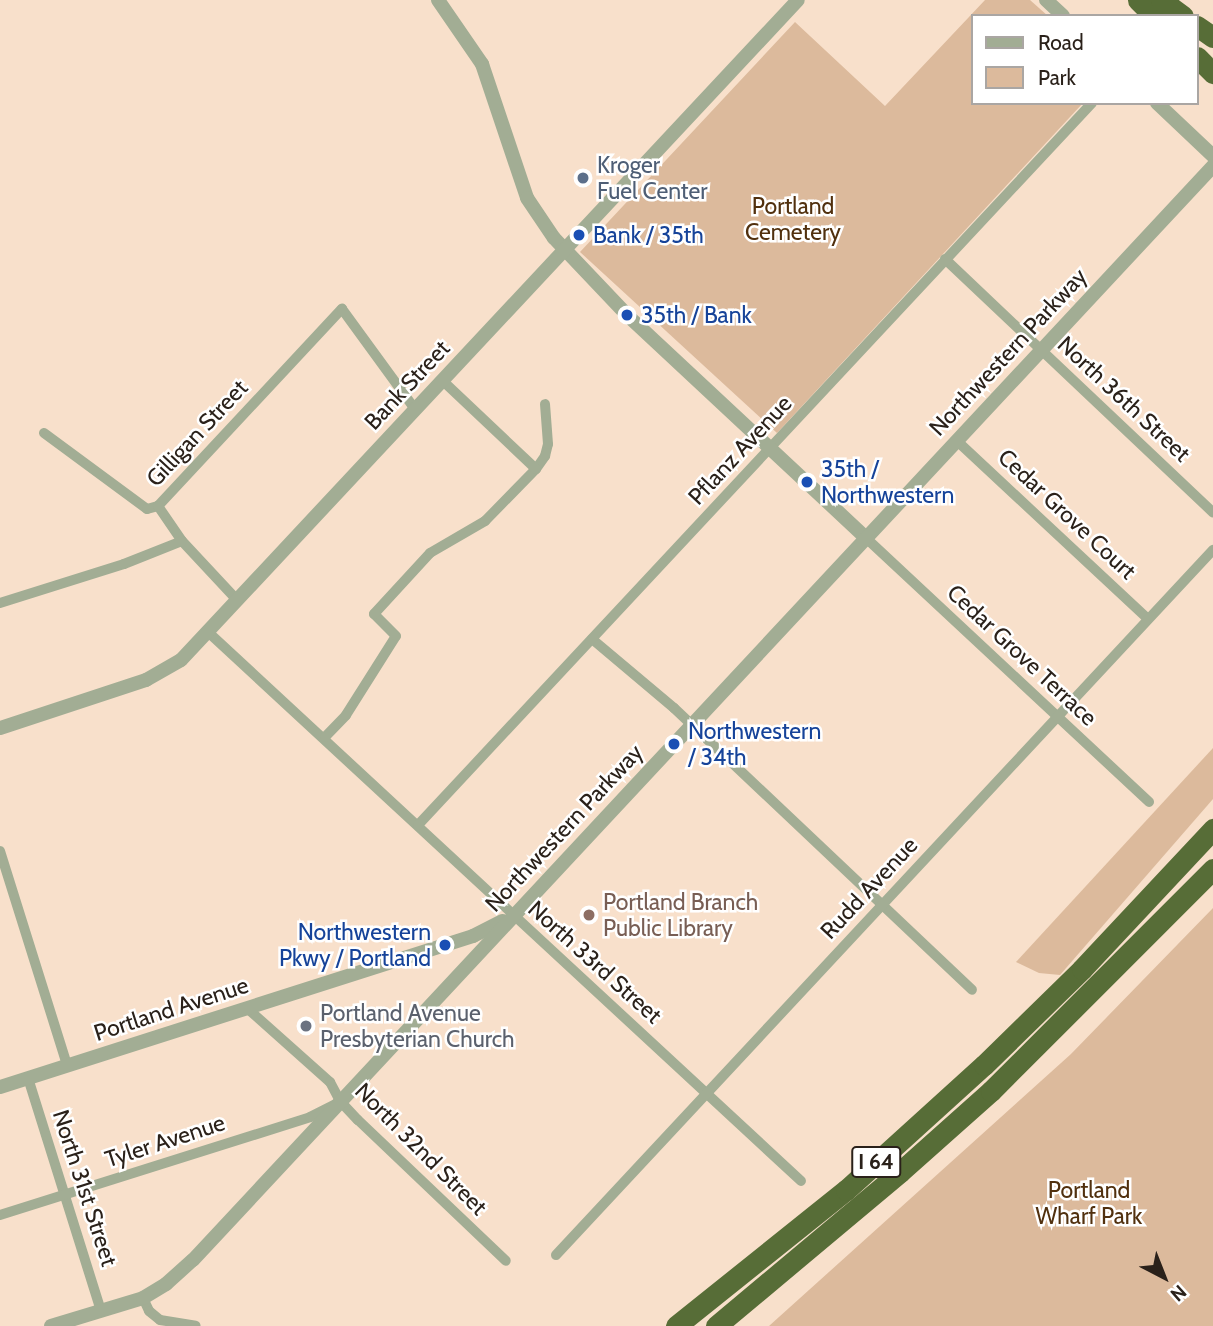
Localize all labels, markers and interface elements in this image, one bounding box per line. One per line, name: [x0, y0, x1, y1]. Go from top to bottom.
legend: [972, 14, 1199, 105]
text: Road: [1038, 30, 1084, 55]
text: Park: [1038, 65, 1076, 90]
place label: Kroger Fuel Center: [597, 151, 708, 205]
marker: Kroger Fuel Center: [575, 170, 591, 186]
park label: Portland Cemetery: [745, 192, 841, 246]
place label: Bank / 35th: [593, 221, 704, 249]
marker: Bank / 35th: [571, 227, 587, 243]
street label: Northwestern Parkway: [923, 263, 1093, 441]
place label: 35th / Bank: [641, 301, 752, 329]
marker: 35th / Bank: [619, 307, 635, 323]
street label: North 36th Street: [1052, 331, 1196, 467]
street label: Bank Street: [359, 335, 455, 435]
street label: Gilligan Street: [141, 374, 253, 492]
street label: Pflanz Avenue: [682, 390, 798, 510]
street label: Cedar Grove Court: [992, 443, 1142, 585]
place label: 35th / Northwestern: [821, 455, 954, 509]
marker: 35th / Northwestern: [799, 474, 815, 490]
street label: Cedar Grove Terrace: [942, 579, 1102, 731]
place label: Northwestern / 34th: [688, 717, 821, 771]
marker: Northwestern / 34th: [666, 736, 682, 752]
street label: Northwestern Parkway: [479, 739, 649, 917]
street label: Rudd Avenue: [815, 831, 923, 945]
place label: Portland Branch Public Library: [603, 888, 758, 942]
street label: North 33rd Street: [523, 895, 667, 1029]
marker: Portland Branch Public Library: [581, 907, 597, 923]
place label: Northwestern Pkwy / Portland: [279, 918, 431, 972]
marker: Northwestern Pkwy / Portland: [437, 937, 453, 953]
street label: Portland Avenue: [90, 971, 252, 1047]
place label: Portland Avenue Presbyterian Church: [320, 999, 515, 1053]
marker: Portland Avenue Presbyterian Church: [298, 1018, 314, 1034]
street label: North 32nd Street: [349, 1077, 493, 1221]
street label: North 31st Street: [47, 1106, 123, 1270]
street label: Tyler Avenue: [102, 1109, 228, 1173]
road number: I 64: [850, 1144, 902, 1180]
park label: Portland Wharf Park: [1036, 1176, 1142, 1230]
north arrow: [1129, 1242, 1199, 1312]
text: N: [1166, 1280, 1191, 1306]

